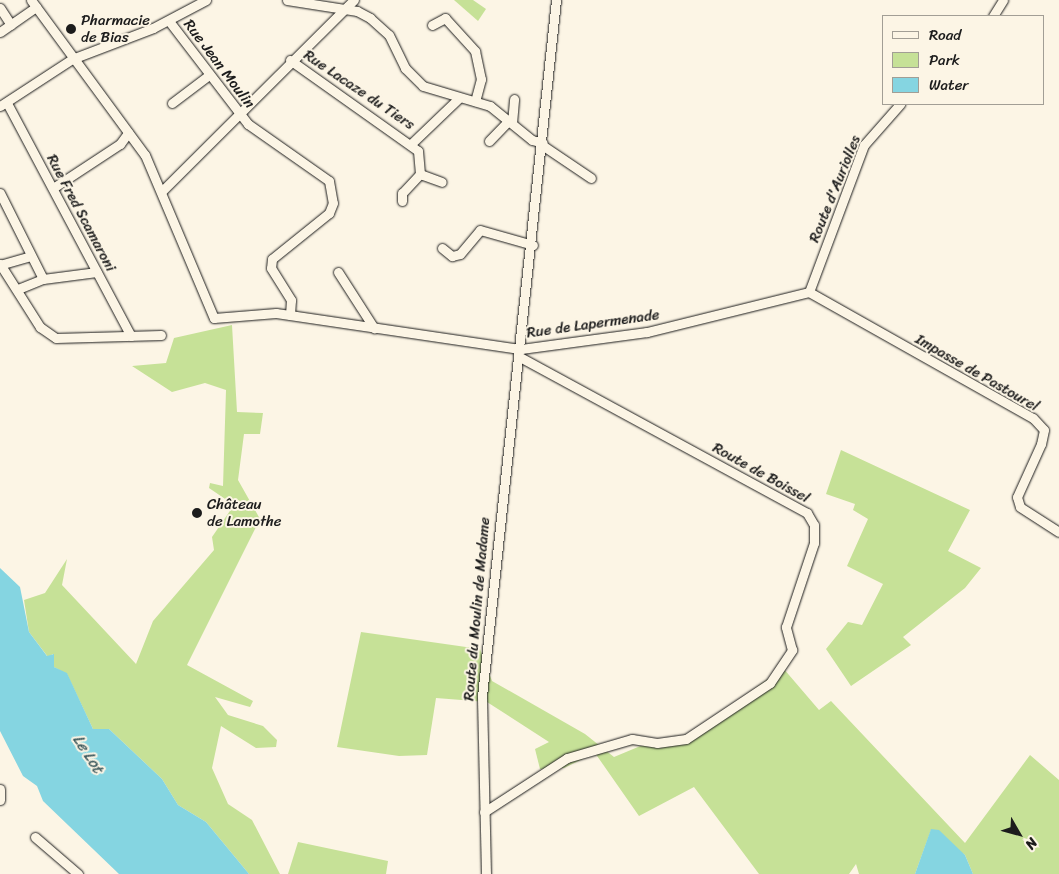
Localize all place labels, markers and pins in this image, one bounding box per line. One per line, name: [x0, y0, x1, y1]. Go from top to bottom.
place label: Pharmacie de Bias: [81, 11, 150, 46]
marker: Pharmacie de Bias: [65, 23, 77, 35]
place label: Château de Lamothe: [207, 495, 282, 530]
marker: Château de Lamothe: [191, 507, 203, 519]

